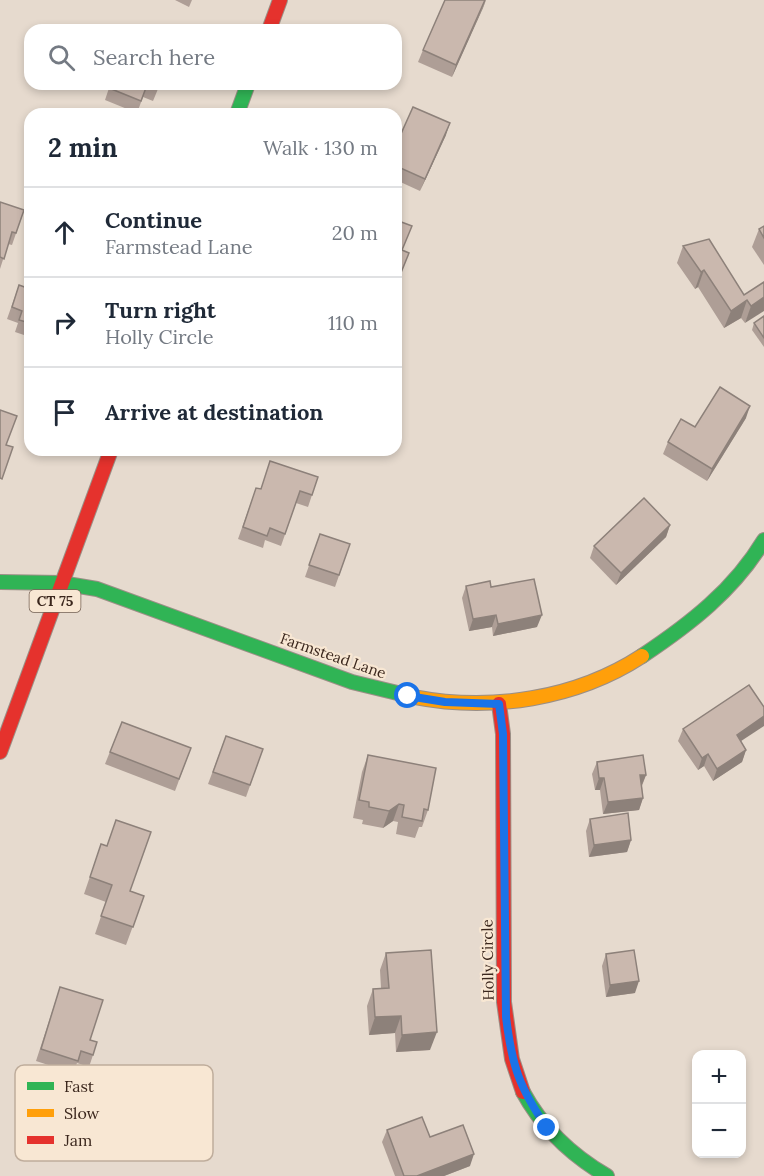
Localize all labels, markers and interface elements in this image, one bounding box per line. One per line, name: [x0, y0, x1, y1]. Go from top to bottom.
search box: [24, 24, 402, 90]
icon: search: [45, 41, 78, 74]
text: Search here: [93, 43, 215, 71]
text: 2 min: [48, 131, 118, 164]
text: Walk · 130 m: [263, 135, 378, 160]
text: Continue: [105, 206, 202, 234]
icon: ahead: [48, 216, 81, 249]
text: 20 m: [332, 220, 378, 245]
text: Farmstead Lane: [105, 234, 253, 259]
text: Turn right: [105, 296, 216, 324]
icon: right: [48, 306, 81, 339]
text: 110 m: [328, 310, 378, 335]
text: Holly Circle: [105, 324, 214, 349]
icon: arrive: [48, 396, 81, 429]
text: Arrive at destination: [105, 398, 323, 426]
road number: CT 75: [29, 590, 80, 612]
street label: Farmstead Lane: [278, 629, 389, 683]
route start: [394, 682, 420, 708]
street label: Holly Circle: [477, 919, 498, 1001]
map controls: [692, 1050, 746, 1158]
button: +: [692, 1050, 746, 1104]
legend: [15, 1065, 213, 1161]
text: Fast: [64, 1076, 95, 1096]
text: Slow: [64, 1103, 100, 1123]
button: −: [692, 1104, 746, 1158]
route end: [533, 1114, 559, 1140]
text: Jam: [63, 1130, 92, 1150]

